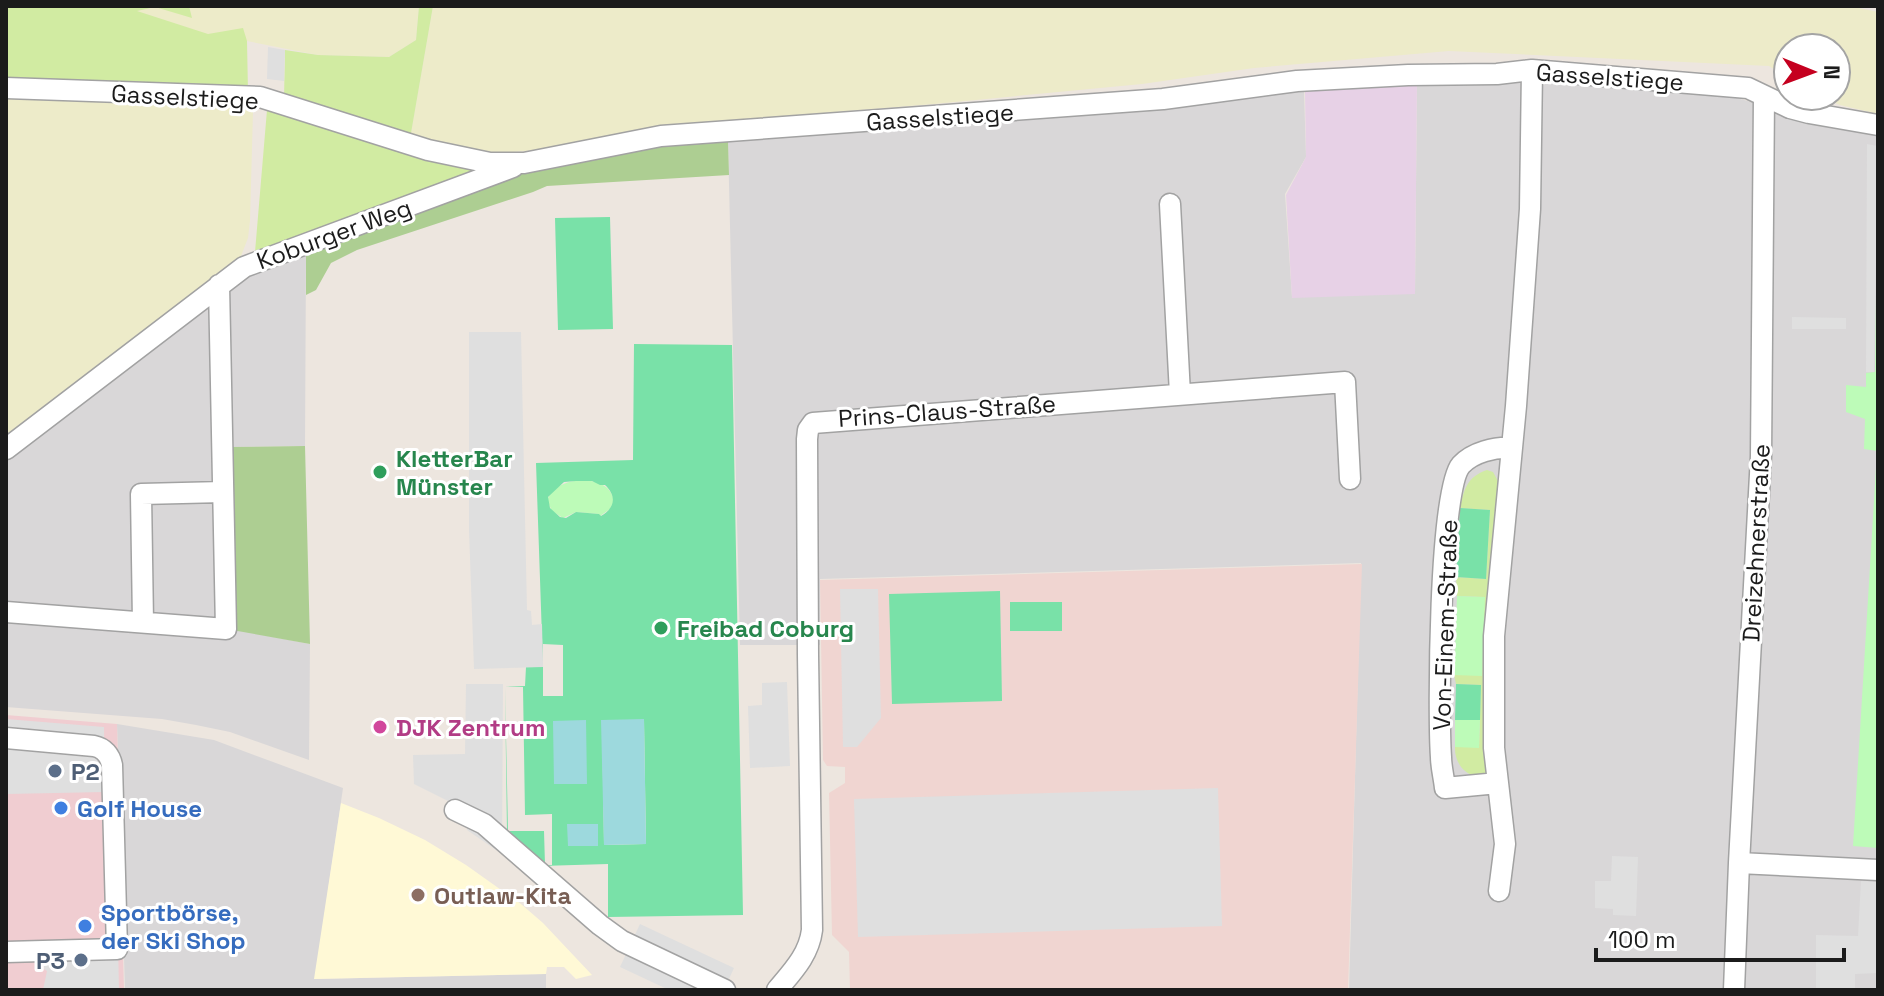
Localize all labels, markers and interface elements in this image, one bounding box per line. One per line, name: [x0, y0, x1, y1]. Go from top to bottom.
north arrow: [1772, 32, 1852, 112]
street label: Gasselstiege: [1535, 56, 1685, 98]
text: N: [1818, 65, 1846, 80]
street label: Gasselstiege: [110, 78, 260, 116]
street label: Gasselstiege: [865, 96, 1015, 138]
street label: Koburger Weg: [252, 192, 416, 276]
street label: Prins-Claus-Straße: [837, 388, 1057, 434]
place label: KletterBar Münster: [396, 443, 513, 502]
street label: Dreizehnerstraße: [1735, 443, 1777, 643]
marker: KletterBar Münster: [371, 463, 389, 481]
street label: Von-Einem-Straße: [1426, 519, 1464, 731]
place label: Freibad Coburg: [677, 613, 854, 644]
marker: Freibad Coburg: [652, 619, 670, 637]
place label: DJK Zentrum: [396, 712, 545, 743]
marker: DJK Zentrum: [371, 718, 389, 736]
place label: P2: [71, 756, 100, 787]
marker: P2: [46, 762, 64, 780]
place label: Golf House: [77, 793, 202, 824]
marker: Golf House: [52, 799, 70, 817]
place label: Outlaw-Kita: [434, 880, 572, 911]
marker: Outlaw-Kita: [409, 886, 427, 904]
place label: Sportbörse, der Ski Shop: [101, 897, 246, 956]
scale bar: [1596, 912, 1844, 962]
marker: Sportbörse, der Ski Shop: [76, 917, 94, 935]
text: 100 m: [1608, 924, 1676, 955]
place label: P3: [36, 945, 65, 976]
marker: P3: [72, 951, 90, 969]

